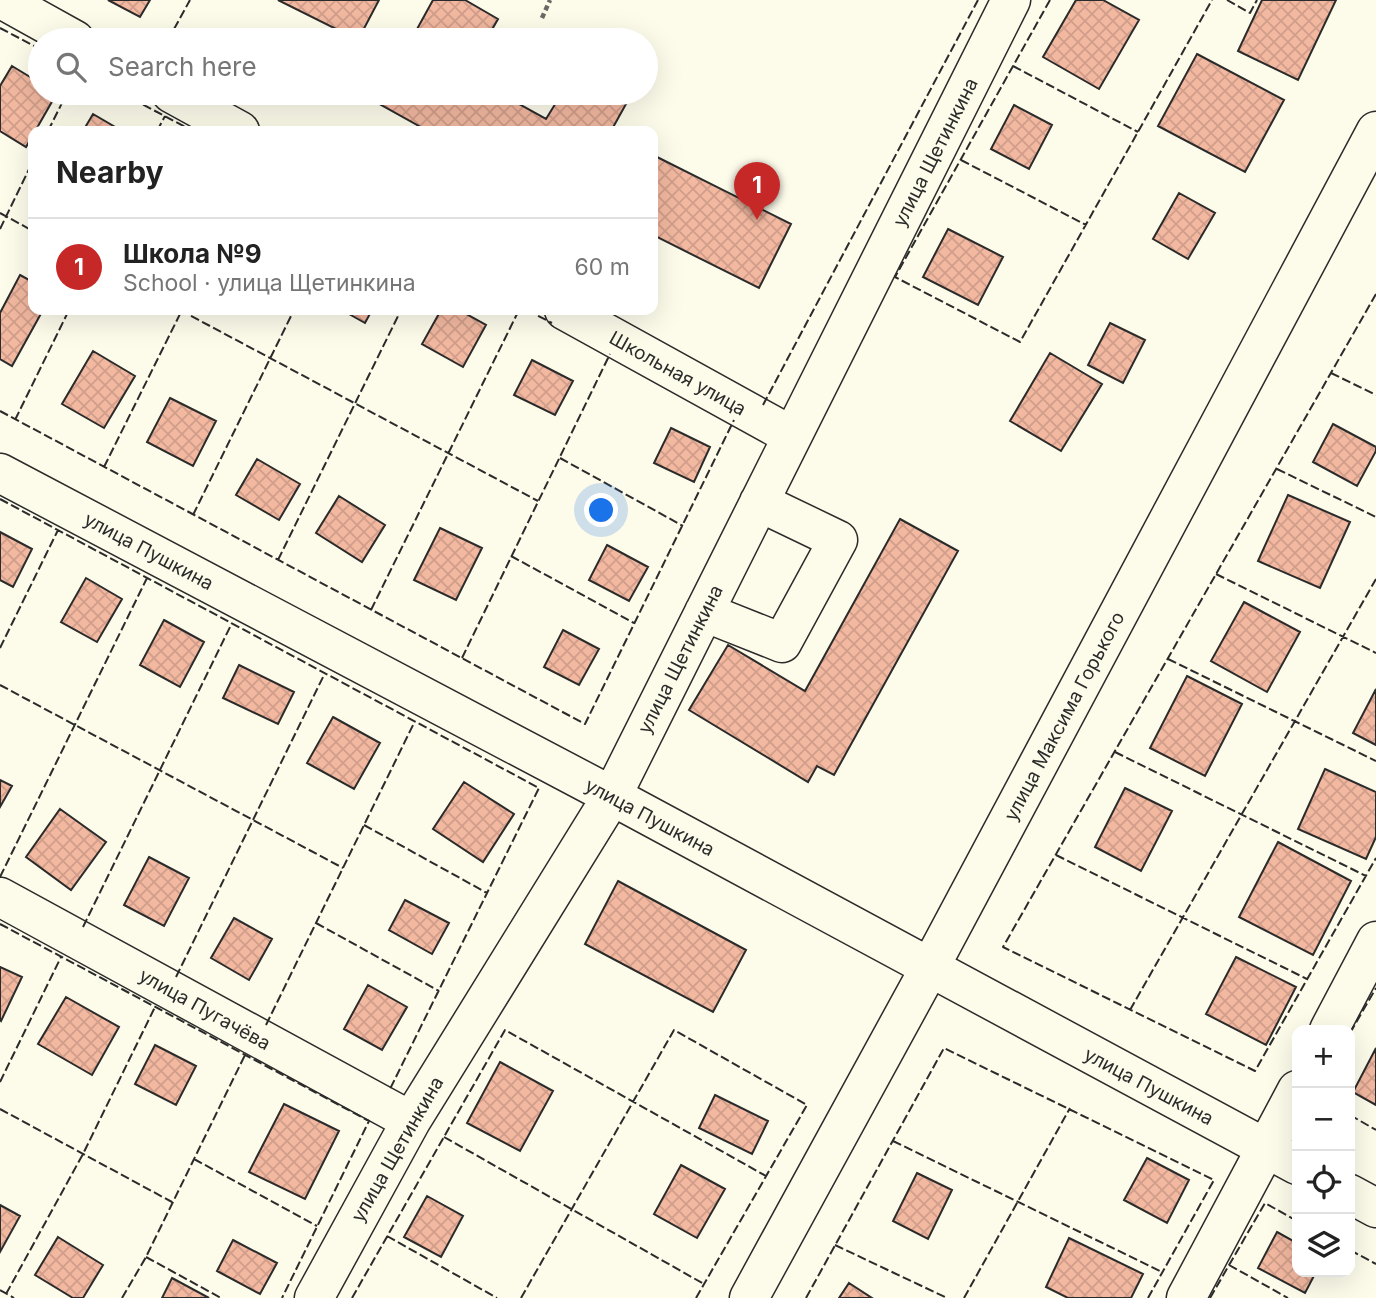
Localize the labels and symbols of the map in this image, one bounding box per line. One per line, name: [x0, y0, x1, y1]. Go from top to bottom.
street label: улица Щетинкина: [888, 74, 983, 230]
pin: 1: [734, 162, 780, 220]
street label: Школьная улица: [605, 326, 750, 421]
your location: [584, 493, 618, 527]
street label: улица Пушкина: [80, 508, 217, 595]
street label: улица Щетинкина: [633, 581, 728, 737]
street label: улица Максима Горького: [999, 608, 1129, 825]
street label: улица Пушкина: [581, 774, 718, 861]
street label: улица Пугачёва: [135, 964, 274, 1055]
street label: улица Пушкина: [1080, 1043, 1217, 1130]
street label: улица Щетинкина: [346, 1073, 448, 1226]

